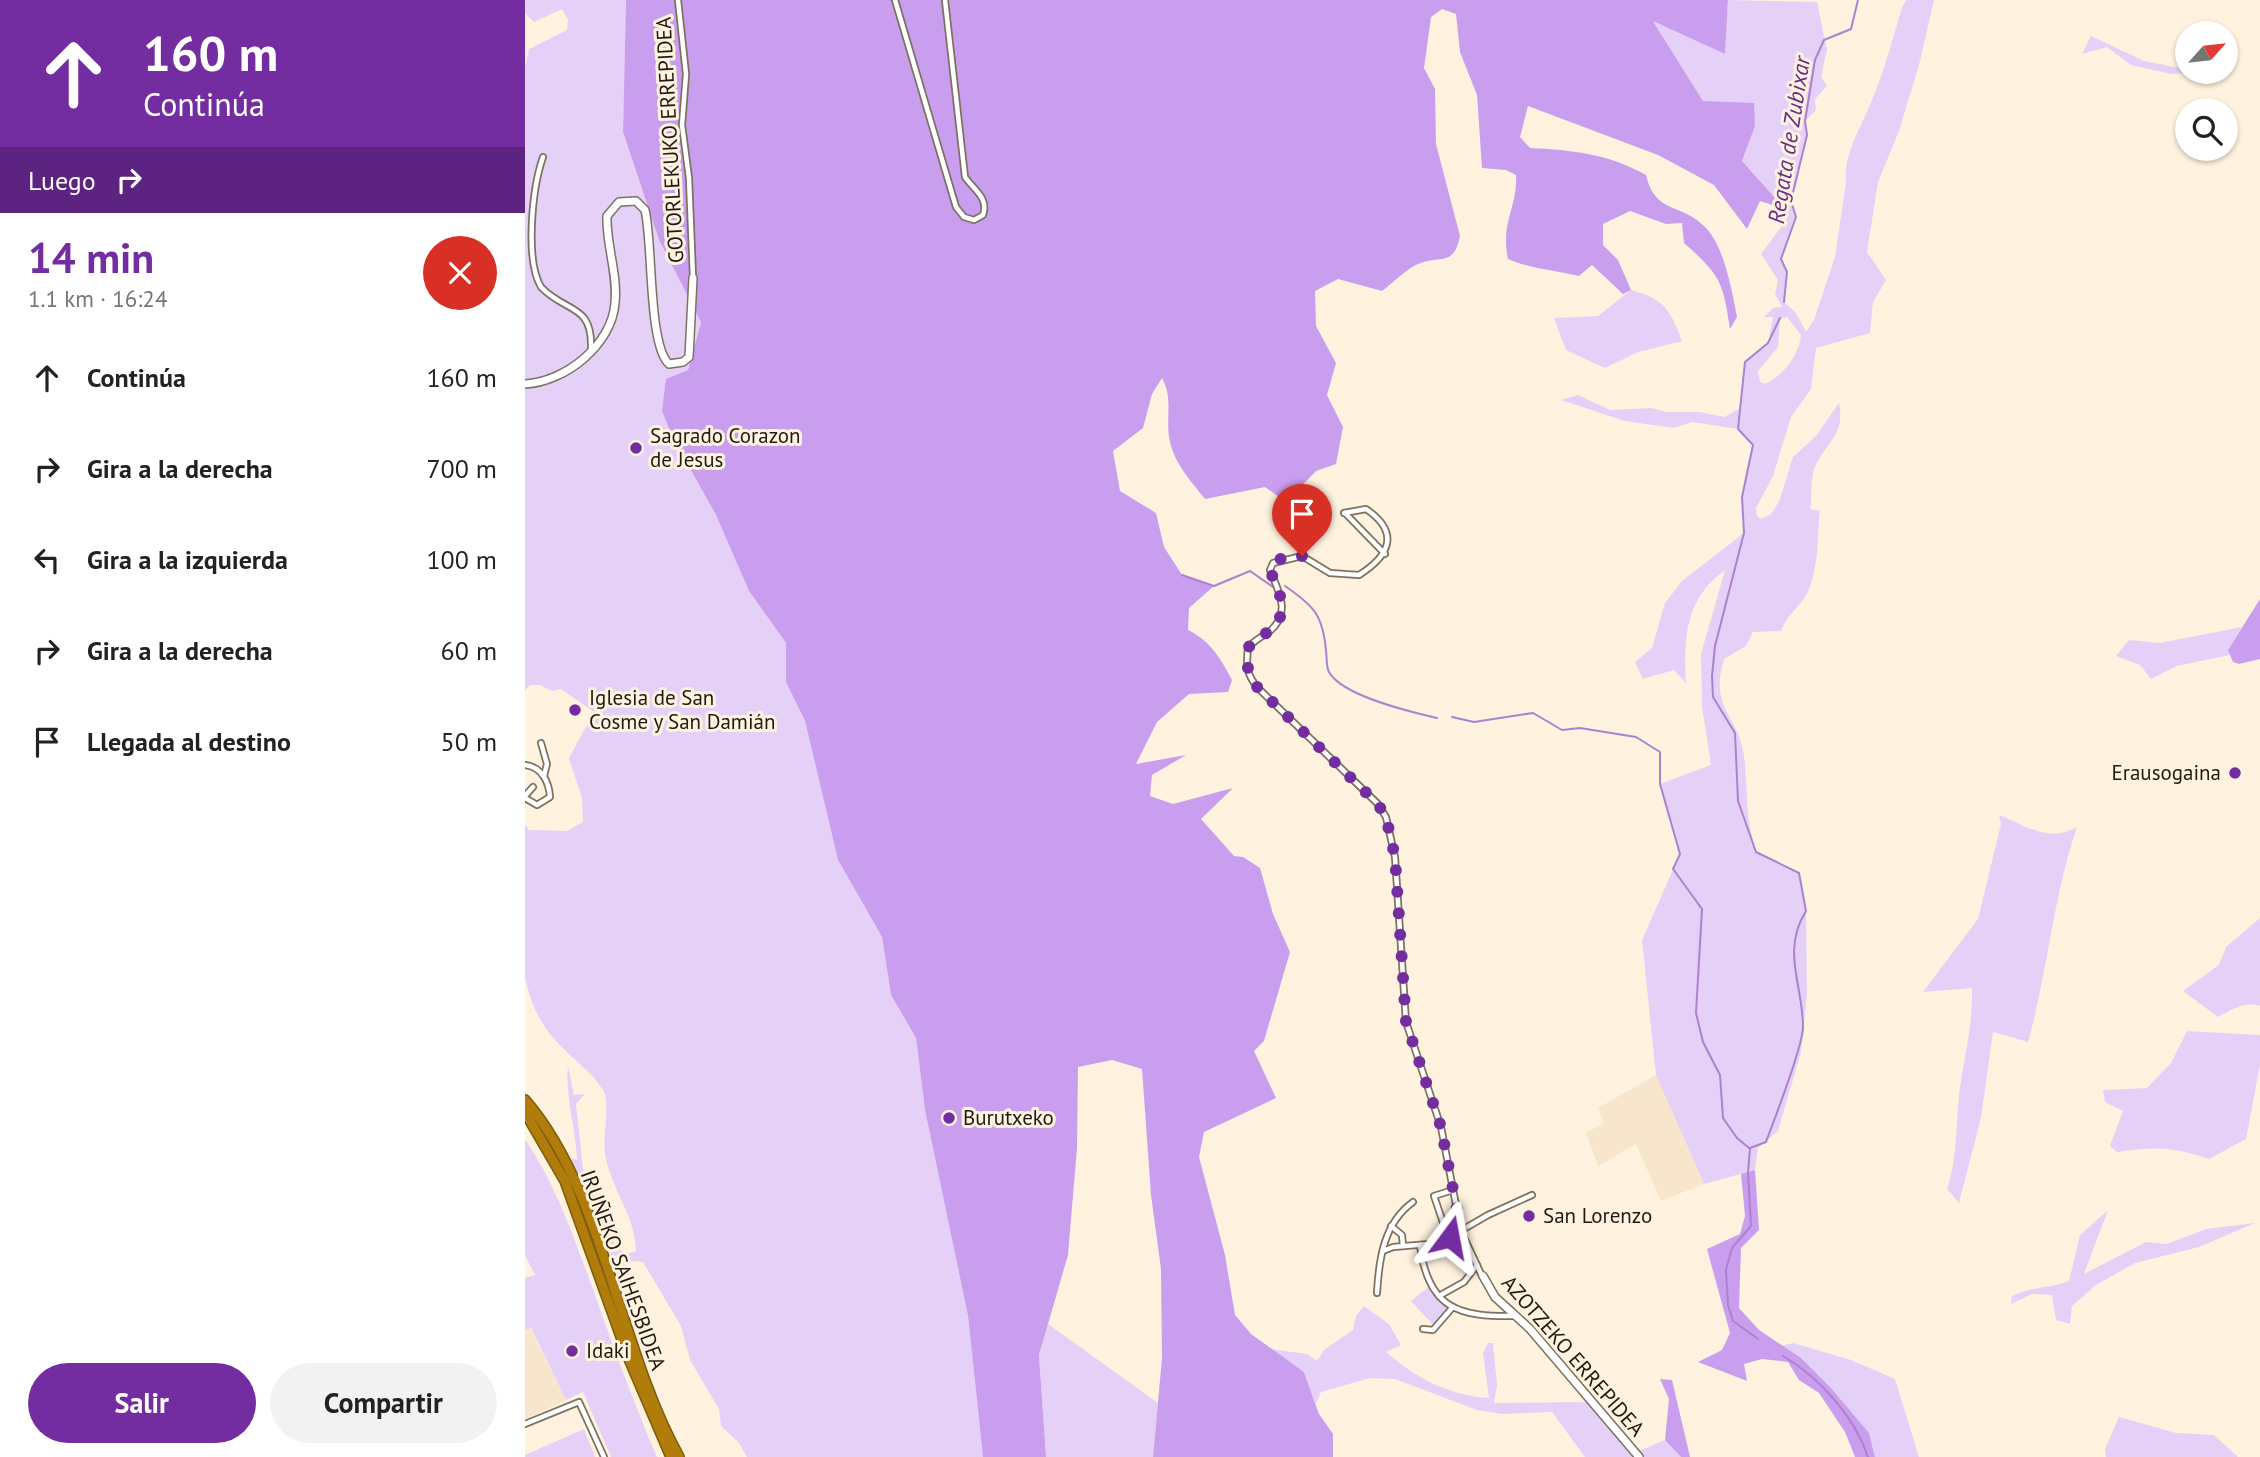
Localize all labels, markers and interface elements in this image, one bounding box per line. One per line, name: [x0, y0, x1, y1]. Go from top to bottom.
street label: GOTORLEKUKO ERREPIDEA: [650, 15, 689, 264]
text: 160 m: [143, 21, 278, 85]
north arrow: [2175, 21, 2238, 84]
map controls: [2175, 21, 2238, 161]
icon: ahead: [28, 28, 119, 119]
water label: Regata de Zubixar: [1761, 53, 1816, 226]
text: Continúa: [143, 83, 265, 125]
button: search: [2175, 98, 2238, 161]
icon: right: [110, 161, 148, 199]
text: Luego: [28, 164, 96, 197]
text: 14 min: [28, 230, 154, 285]
button: close: [423, 236, 497, 310]
text: 1.1 km · 16:24: [28, 284, 167, 313]
icon: ahead: [28, 359, 66, 397]
text: Continúa: [87, 361, 186, 394]
text: 160 m: [426, 361, 497, 394]
place label: Sagrado Corazon de Jesus: [650, 422, 800, 473]
marker: Sagrado Corazon de Jesus: [628, 440, 644, 456]
icon: right: [28, 450, 66, 488]
text: Gira a la derecha: [87, 452, 273, 485]
text: 700 m: [426, 452, 497, 485]
pin: [1272, 484, 1332, 556]
icon: arrive: [1283, 495, 1321, 533]
icon: left: [28, 541, 66, 579]
text: Gira a la izquierda: [87, 543, 288, 576]
text: 100 m: [426, 543, 497, 576]
icon: right: [28, 632, 66, 670]
text: Gira a la derecha: [87, 634, 273, 667]
text: 60 m: [441, 634, 497, 667]
place label: Iglesia de San Cosme y San Damián: [589, 684, 775, 735]
marker: Iglesia de San Cosme y San Damián: [567, 702, 583, 718]
icon: arrive: [28, 723, 66, 761]
text: Llegada al destino: [87, 725, 291, 758]
text: 50 m: [441, 725, 497, 758]
place label: Erausogaina: [2112, 759, 2221, 786]
marker: Erausogaina: [2227, 765, 2243, 781]
place label: Burutxeko: [963, 1104, 1054, 1131]
marker: Burutxeko: [941, 1110, 957, 1126]
street label: IRUÑEKO SAIHESBIDEA: [575, 1166, 673, 1374]
position arrow: [1413, 1200, 1487, 1274]
place label: San Lorenzo: [1543, 1202, 1652, 1229]
marker: San Lorenzo: [1521, 1208, 1537, 1224]
street label: AZOTZEKO ERREPIDEA: [1496, 1270, 1651, 1442]
place label: Idaki: [586, 1337, 630, 1364]
marker: Idaki: [564, 1343, 580, 1359]
button: Salir: [28, 1363, 256, 1443]
button: Compartir: [270, 1363, 497, 1443]

